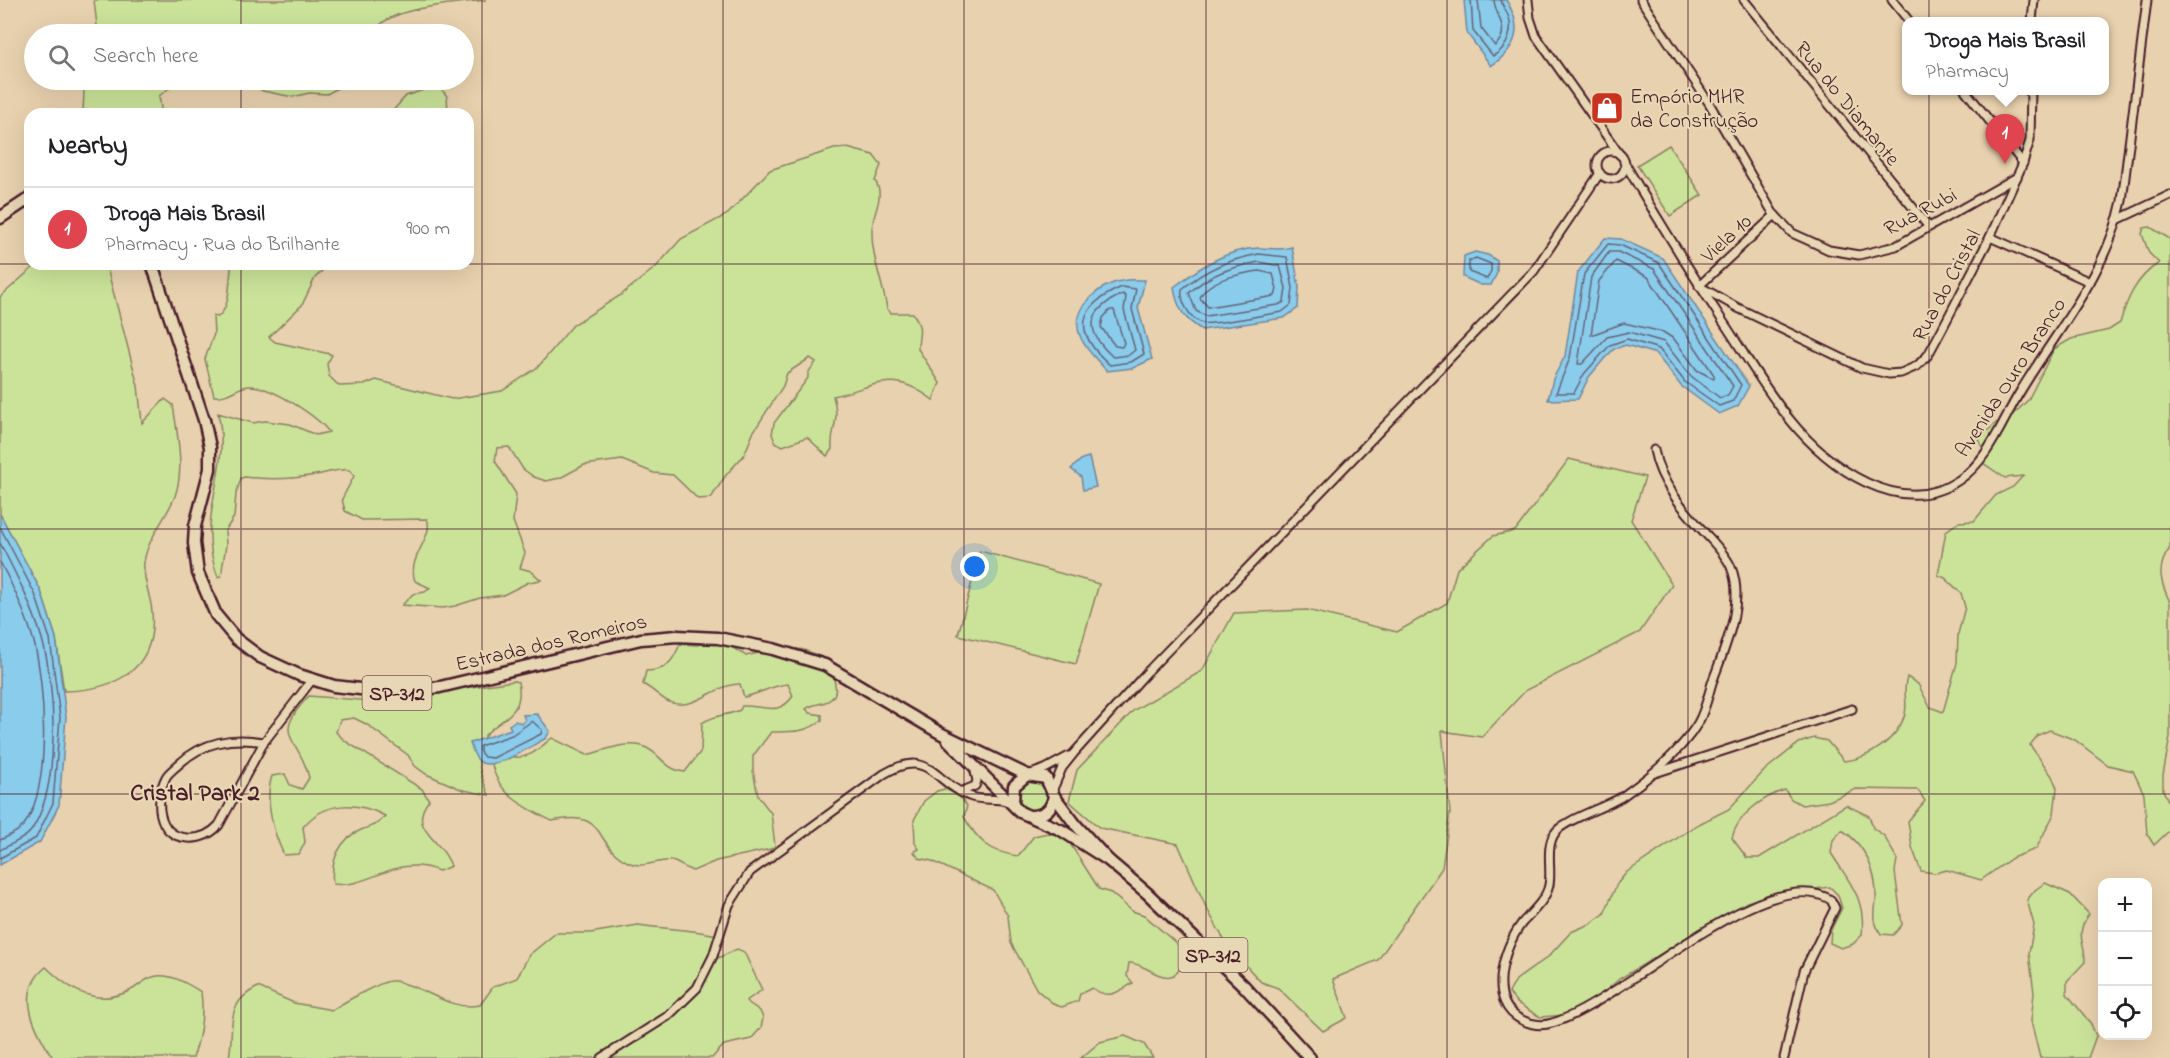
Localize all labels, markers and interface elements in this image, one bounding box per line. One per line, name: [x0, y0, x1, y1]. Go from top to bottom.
popup: [1902, 17, 2109, 95]
search box: [24, 24, 474, 90]
text: Droga Mais Brasil: [1926, 26, 2085, 58]
street label: Rua do Diamante: [1787, 35, 1907, 174]
icon: search: [45, 41, 78, 74]
text: Search here: [93, 41, 198, 73]
text: Pharmacy: [1926, 58, 2009, 87]
place label: Empório MHR da Construção: [1630, 83, 1758, 137]
shop icon: Empório MHR da Construção: [1589, 90, 1625, 126]
pin: 1: [1986, 114, 2024, 164]
text: Nearby: [48, 128, 127, 166]
street label: Rua Rubi: [1879, 181, 1963, 244]
text: Droga Mais Brasil: [105, 199, 265, 231]
street label: Viela 10: [1694, 208, 1760, 272]
text: 1: [64, 215, 71, 244]
text: 900 m: [406, 215, 450, 244]
street label: Rua do Cristal: [1906, 225, 1990, 347]
text: Pharmacy · Rua do Brilhante: [105, 231, 340, 260]
street label: Avenida Ouro Branco: [1949, 292, 2075, 464]
your location: [960, 552, 989, 581]
street label: Estrada dos Romeiros: [453, 607, 650, 681]
road number: SP-312: [362, 676, 432, 710]
district label: Cristal Park 2: [130, 777, 260, 812]
map controls: [2098, 878, 2152, 1040]
button: +: [2098, 878, 2152, 932]
button: −: [2098, 932, 2152, 986]
road number: SP-312: [1178, 938, 1248, 972]
button: locate: [2098, 986, 2152, 1040]

